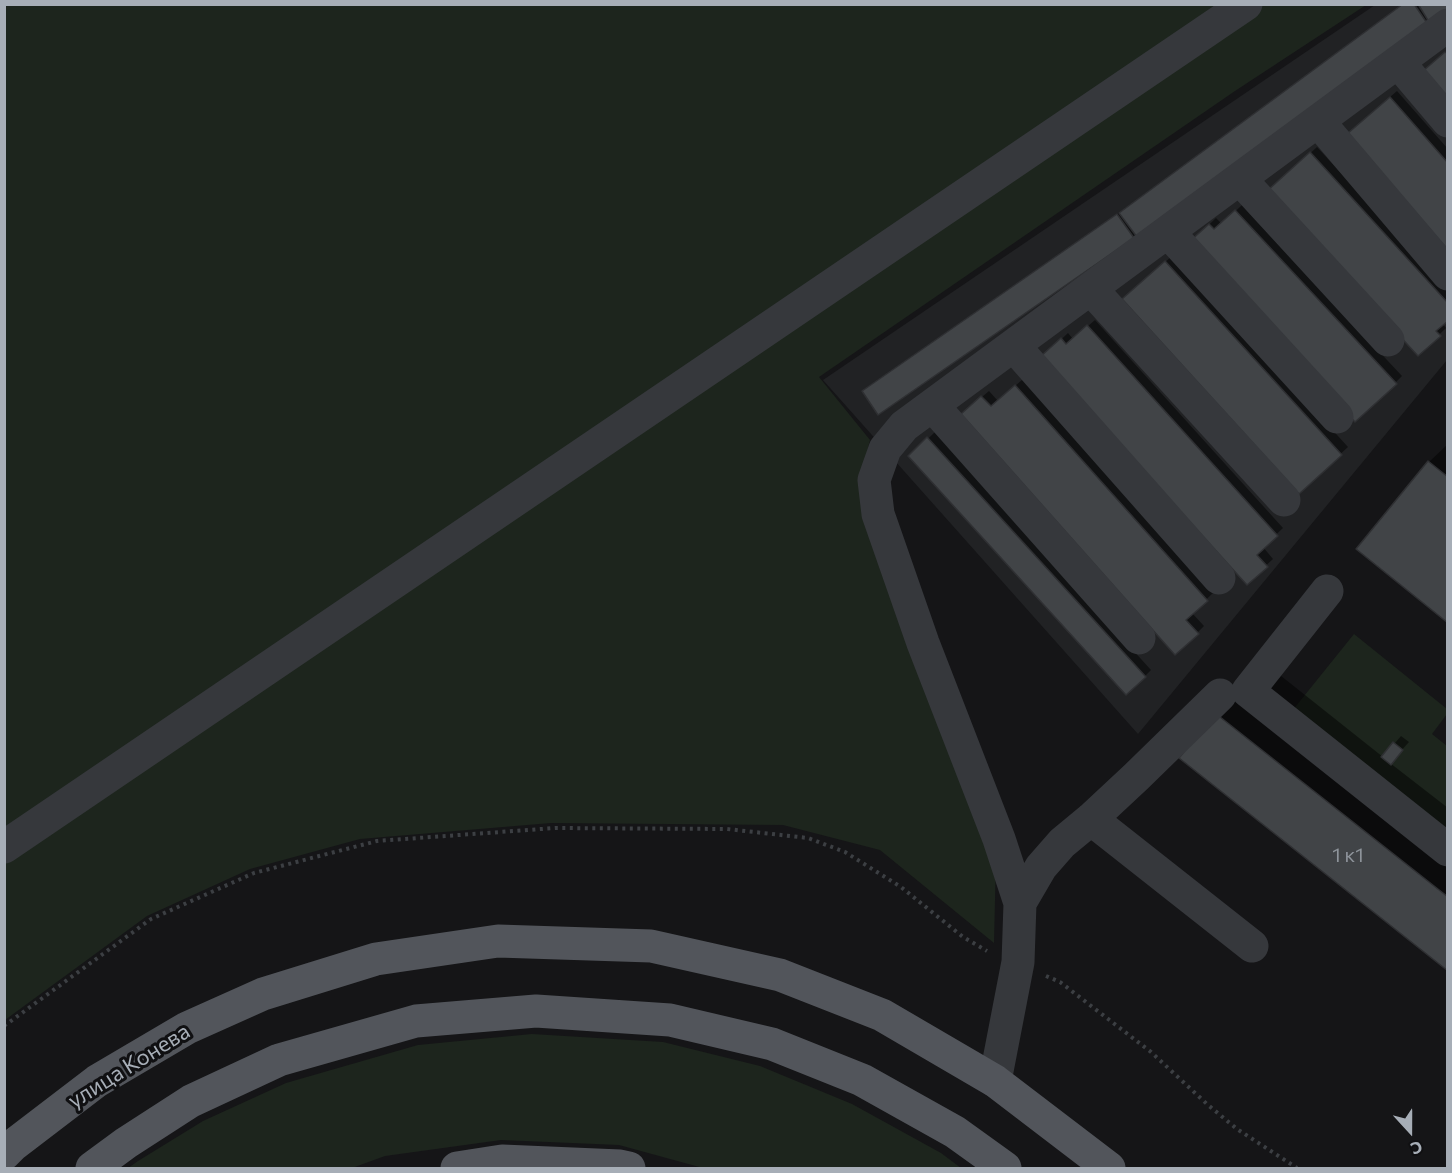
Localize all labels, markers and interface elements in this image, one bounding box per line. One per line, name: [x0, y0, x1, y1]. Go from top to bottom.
house number: 1 к1: [1332, 843, 1364, 867]
street label: улица Конева: [63, 1018, 195, 1114]
north arrow: [1380, 1101, 1440, 1161]
text: С: [1408, 1137, 1425, 1159]

